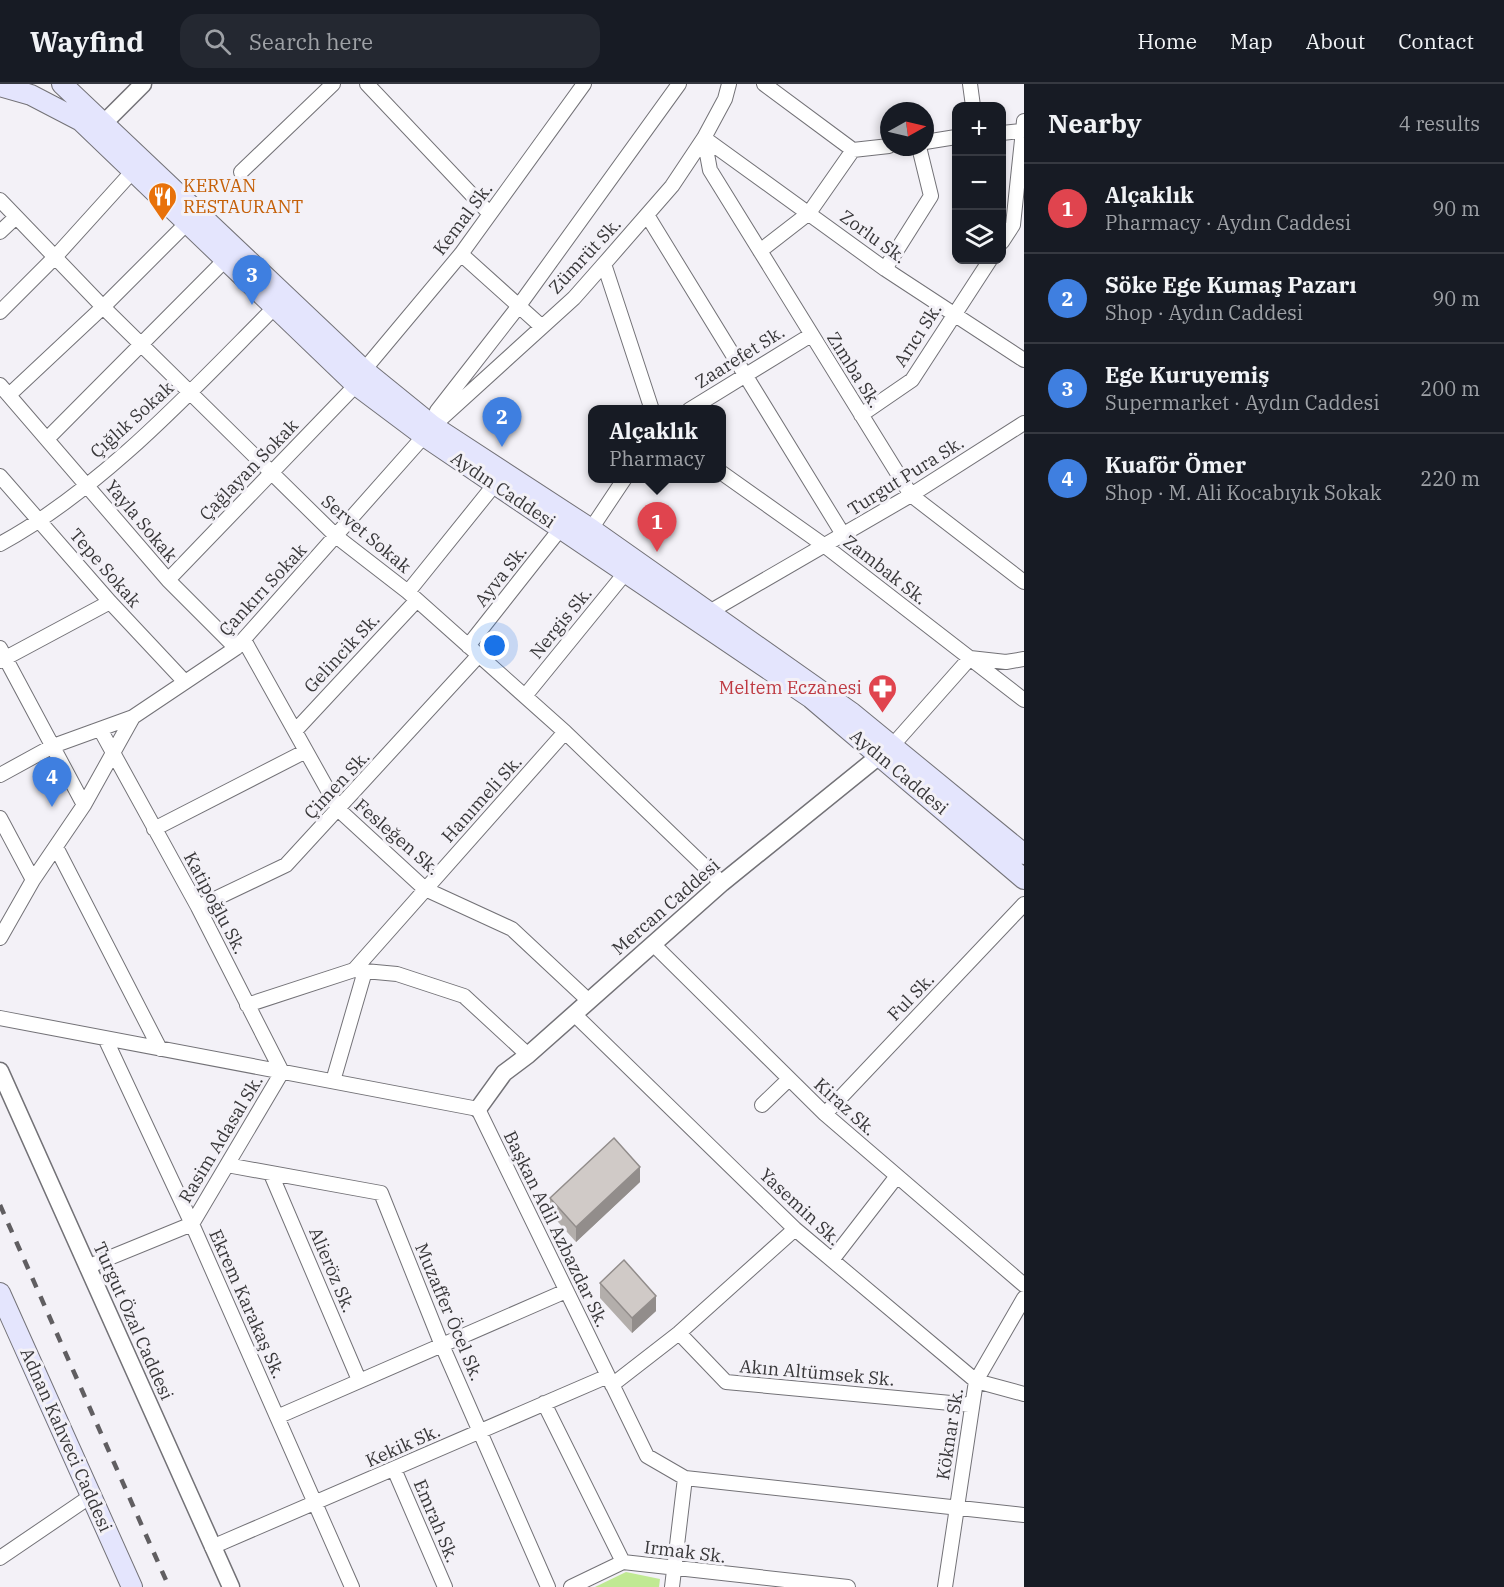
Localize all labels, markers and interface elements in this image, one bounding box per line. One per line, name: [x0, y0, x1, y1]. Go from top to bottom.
search box: [180, 14, 600, 68]
text: Wayfind: [30, 23, 144, 60]
icon: search: [201, 25, 234, 58]
text: Search here: [249, 27, 373, 56]
text: Home: [1137, 27, 1197, 55]
text: Map: [1230, 27, 1273, 55]
text: About: [1306, 27, 1365, 55]
text: Contact: [1398, 27, 1474, 55]
north arrow: [880, 102, 934, 156]
map controls: [952, 102, 1006, 264]
button: +: [952, 102, 1006, 156]
text: Nearby: [1048, 106, 1142, 140]
text: 4 results: [1399, 110, 1480, 137]
button: −: [952, 156, 1006, 210]
place label: KERVAN RESTAURANT: [183, 174, 303, 218]
street label: Kemal Sk.: [428, 178, 497, 259]
restaurant icon: KERVAN RESTAURANT: [146, 180, 178, 222]
text: Alçaklık: [1105, 180, 1194, 209]
text: 1: [1062, 195, 1074, 222]
text: 90 m: [1432, 195, 1480, 222]
street label: Zorlu Sk.: [836, 205, 911, 268]
text: Pharmacy · Aydın Caddesi: [1105, 209, 1351, 236]
button: layers: [952, 210, 1006, 264]
street label: Zümrüt Sk.: [543, 213, 626, 299]
pin: 3: [232, 256, 272, 305]
text: Söke Ege Kumaş Pazarı: [1105, 270, 1357, 299]
text: 2: [1062, 285, 1074, 312]
text: 90 m: [1432, 285, 1480, 312]
street label: Arıcı Sk.: [888, 299, 947, 371]
text: Shop · Aydın Caddesi: [1105, 299, 1303, 326]
street label: Zaarefet Sk.: [691, 320, 789, 393]
street label: Zımba Sk.: [822, 327, 887, 412]
text: Ege Kuruyemiş: [1105, 360, 1269, 389]
text: 3: [1062, 375, 1074, 402]
text: 200 m: [1420, 375, 1480, 402]
street label: Çığlık Sokak: [85, 376, 178, 463]
text: Supermarket · Aydın Caddesi: [1105, 389, 1380, 416]
pin: 2: [482, 398, 522, 447]
popup: [588, 405, 726, 483]
street label: Çağlayan Sokak: [194, 414, 303, 525]
text: Alçaklık: [609, 416, 698, 445]
street label: Turgut Pura Sk.: [843, 431, 968, 520]
text: Pharmacy: [609, 445, 705, 472]
street label: Aydın Caddesi: [447, 446, 560, 533]
text: Kuaför Ömer: [1105, 450, 1246, 479]
text: 4: [1062, 465, 1074, 492]
text: 220 m: [1420, 465, 1480, 492]
street label: Yayla Sokak: [100, 475, 183, 567]
text: Shop · M. Ali Kocabıyık Sokak: [1105, 479, 1381, 506]
street label: Servet Sokak: [317, 489, 416, 578]
pin: 1: [638, 502, 676, 552]
street label: Tepe Sokak: [65, 523, 146, 612]
street label: Zambak Sk.: [839, 530, 932, 610]
street label: Çankırı Sokak: [214, 538, 312, 641]
street label: Ayva Sk.: [469, 540, 532, 611]
street label: Nergis Sk.: [525, 582, 597, 663]
street label: Gelincik Sk.: [299, 608, 385, 697]
your location: [480, 631, 509, 660]
pharmacy icon: Meltem Eczanesi: [867, 672, 899, 714]
place label: Meltem Eczanesi: [719, 676, 862, 699]
street label: Aydın Caddesi: [846, 724, 953, 820]
street label: Çimen Sk.: [299, 745, 374, 824]
street label: Hanımeli Sk.: [436, 750, 527, 847]
pin: 4: [32, 758, 72, 807]
street label: Fesleğen Sk.: [350, 793, 445, 880]
street label: Katipoğlu Sk.: [179, 848, 252, 958]
street label: Mercan Caddesi: [607, 853, 725, 960]
street label: Ful Sk.: [882, 968, 939, 1025]
street label: Rasim Adasal Sk.: [173, 1071, 268, 1207]
street label: Kiraz Sk.: [809, 1073, 881, 1141]
street label: Başkan Adil Azbazdar Sk.: [499, 1127, 614, 1331]
street label: Yasemin Sk.: [755, 1163, 846, 1250]
street label: Alieröz Sk.: [304, 1224, 361, 1316]
street label: Ekrem Karakaş Sk.: [204, 1226, 291, 1382]
street label: Turgut Özal Caddesi: [88, 1238, 179, 1404]
street label: Muzaffer Öcel Sk.: [410, 1240, 489, 1384]
street label: Adnan Kahveci Caddesi: [15, 1344, 118, 1536]
street label: Akın Altümsek Sk.: [739, 1354, 896, 1391]
street label: Köknar Sk.: [931, 1386, 968, 1482]
street label: Kekik Sk.: [362, 1419, 444, 1472]
street label: Emrah Sk.: [409, 1476, 464, 1566]
street label: Irmak Sk.: [643, 1535, 727, 1568]

